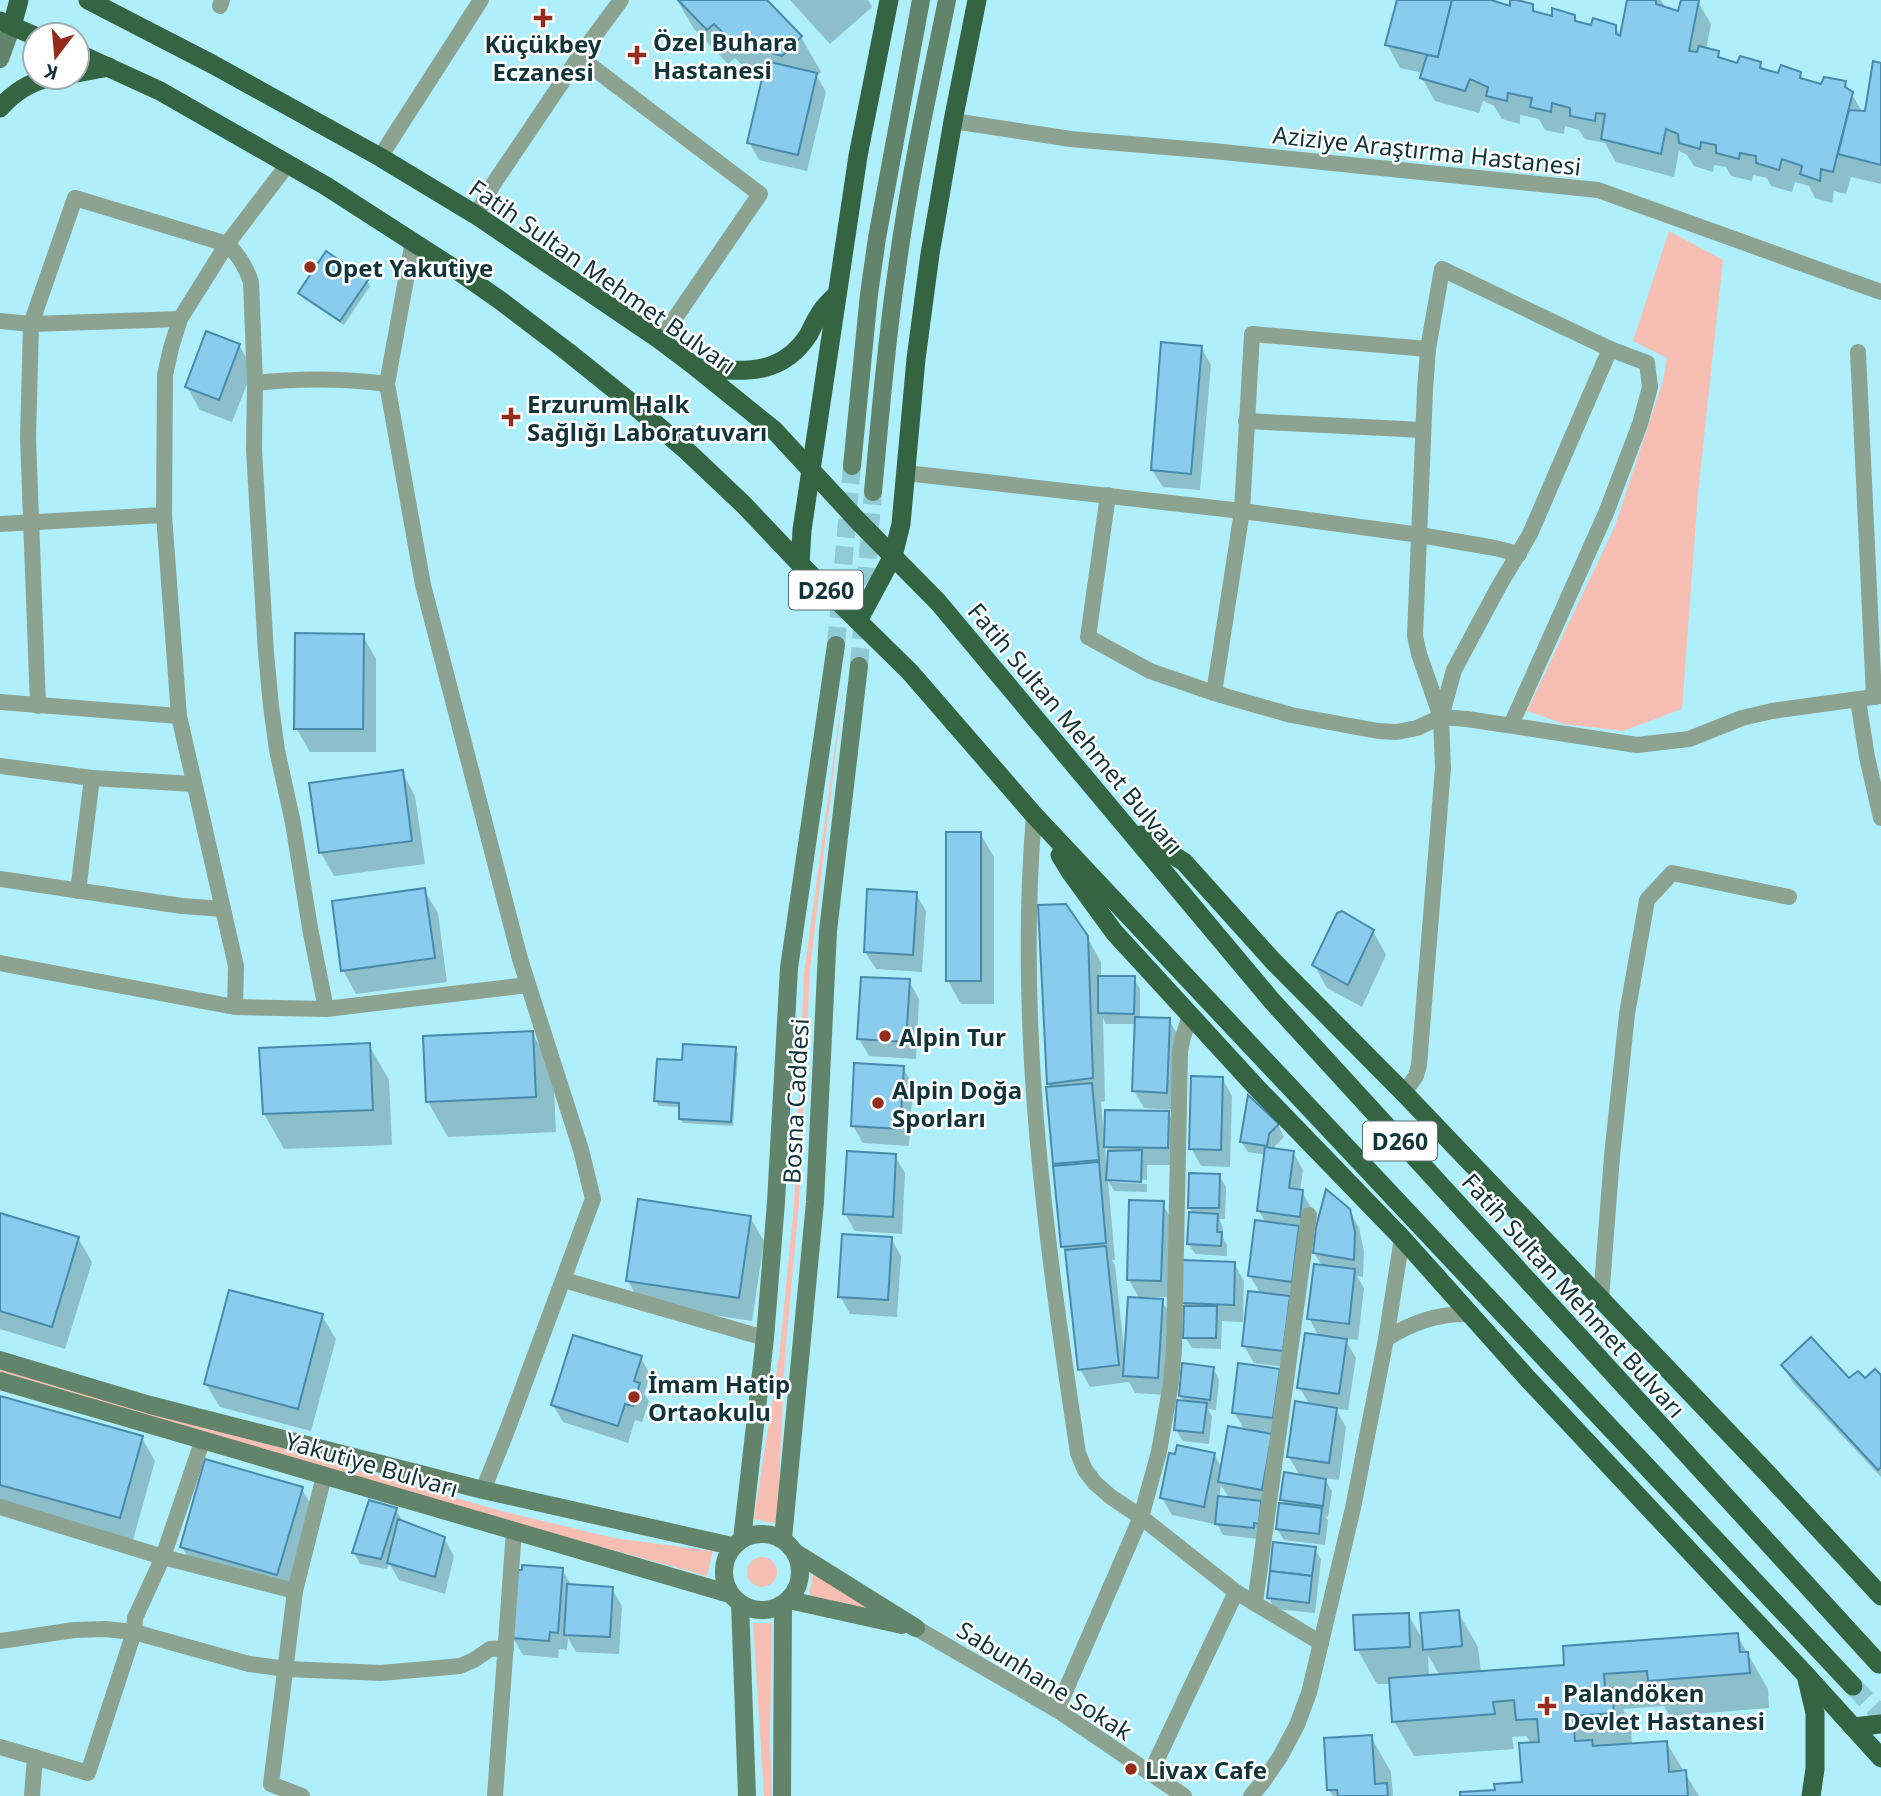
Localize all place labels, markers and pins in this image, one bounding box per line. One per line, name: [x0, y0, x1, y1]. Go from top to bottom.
marker: Küçükbey Eczanesi: [535, 10, 551, 26]
place label: Özel Buhara Hastanesi: [653, 25, 798, 86]
place label: Küçükbey Eczanesi: [484, 27, 602, 88]
marker: Özel Buhara Hastanesi: [627, 45, 647, 65]
place label: Opet Yakutiye: [324, 251, 493, 284]
marker: Opet Yakutiye: [302, 259, 318, 275]
place label: Erzurum Halk Sağlığı Laboratuvarı: [527, 387, 767, 448]
marker: Erzurum Halk Sağlığı Laboratuvarı: [501, 407, 521, 427]
place label: Alpin Tur: [899, 1020, 1006, 1053]
marker: Alpin Tur: [877, 1028, 893, 1044]
place label: Alpin Doğa Sporları: [892, 1073, 1022, 1134]
marker: Alpin Doğa Sporları: [870, 1095, 886, 1111]
place label: İmam Hatip Ortaokulu: [648, 1367, 790, 1428]
marker: İmam Hatip Ortaokulu: [626, 1389, 642, 1405]
place label: Palandöken Devlet Hastanesi: [1563, 1676, 1765, 1737]
marker: Palandöken Devlet Hastanesi: [1537, 1696, 1557, 1716]
place label: Livax Cafe: [1145, 1753, 1267, 1786]
marker: Livax Cafe: [1123, 1761, 1139, 1777]

